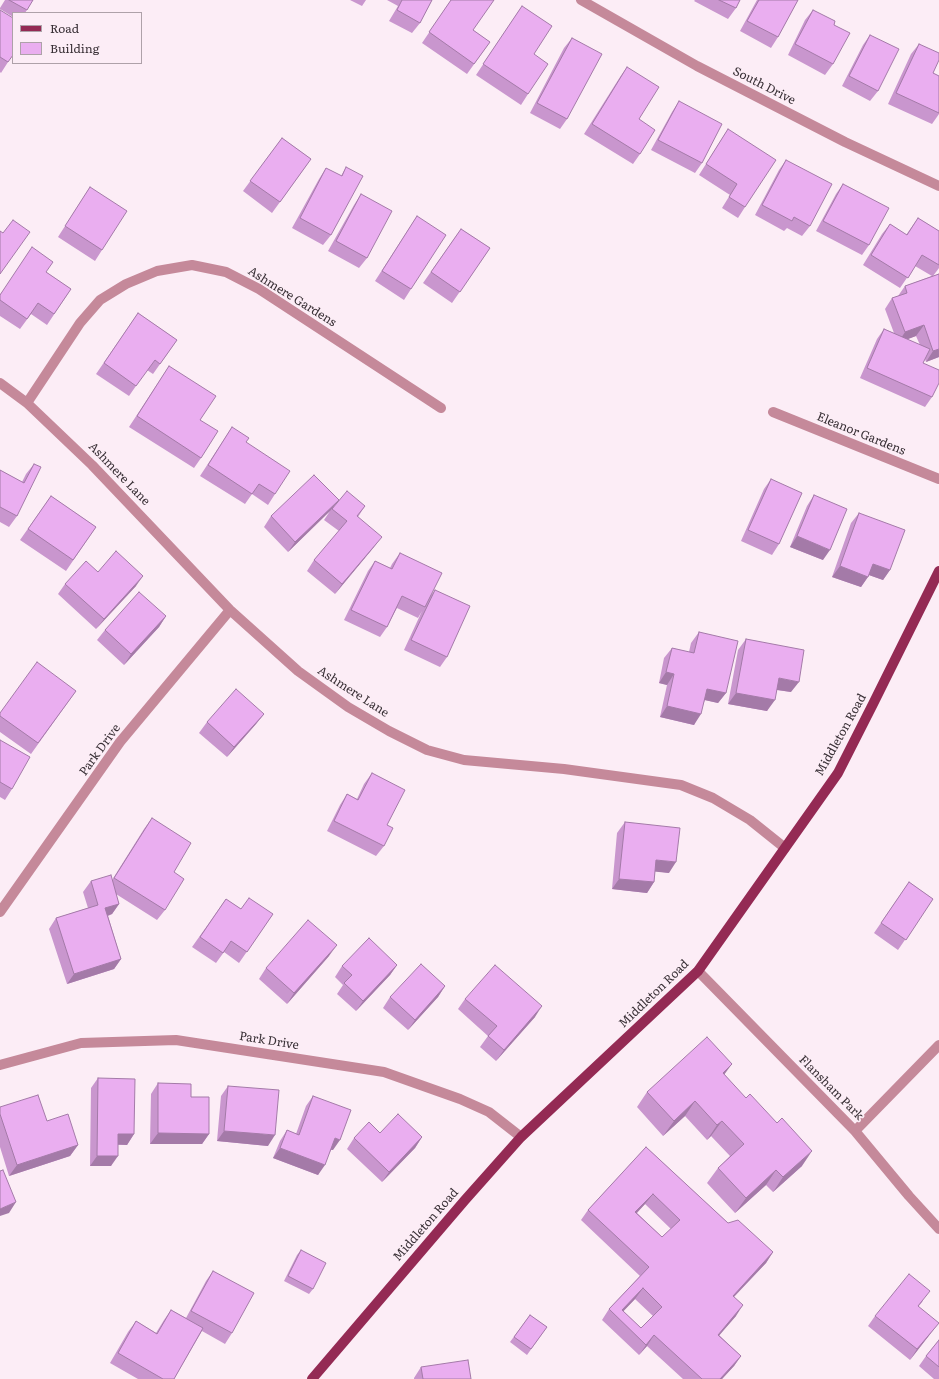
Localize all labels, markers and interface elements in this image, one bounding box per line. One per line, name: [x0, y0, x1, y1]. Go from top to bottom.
legend: [12, 12, 142, 64]
text: Road: [50, 19, 79, 37]
text: Building: [50, 39, 99, 57]
street label: South Drive: [730, 64, 798, 108]
street label: Ashmere Gardens: [245, 264, 339, 330]
street label: Eleanor Gardens: [815, 410, 907, 458]
street label: Ashmere Lane: [85, 439, 153, 509]
street label: Ashmere Lane: [315, 664, 391, 720]
street label: Middleton Road: [813, 691, 869, 779]
street label: Park Drive: [76, 721, 124, 779]
street label: Middleton Road: [616, 957, 692, 1031]
street label: Park Drive: [238, 1029, 300, 1053]
street label: Flansham Park: [796, 1053, 866, 1123]
street label: Middleton Road: [391, 1186, 461, 1264]

